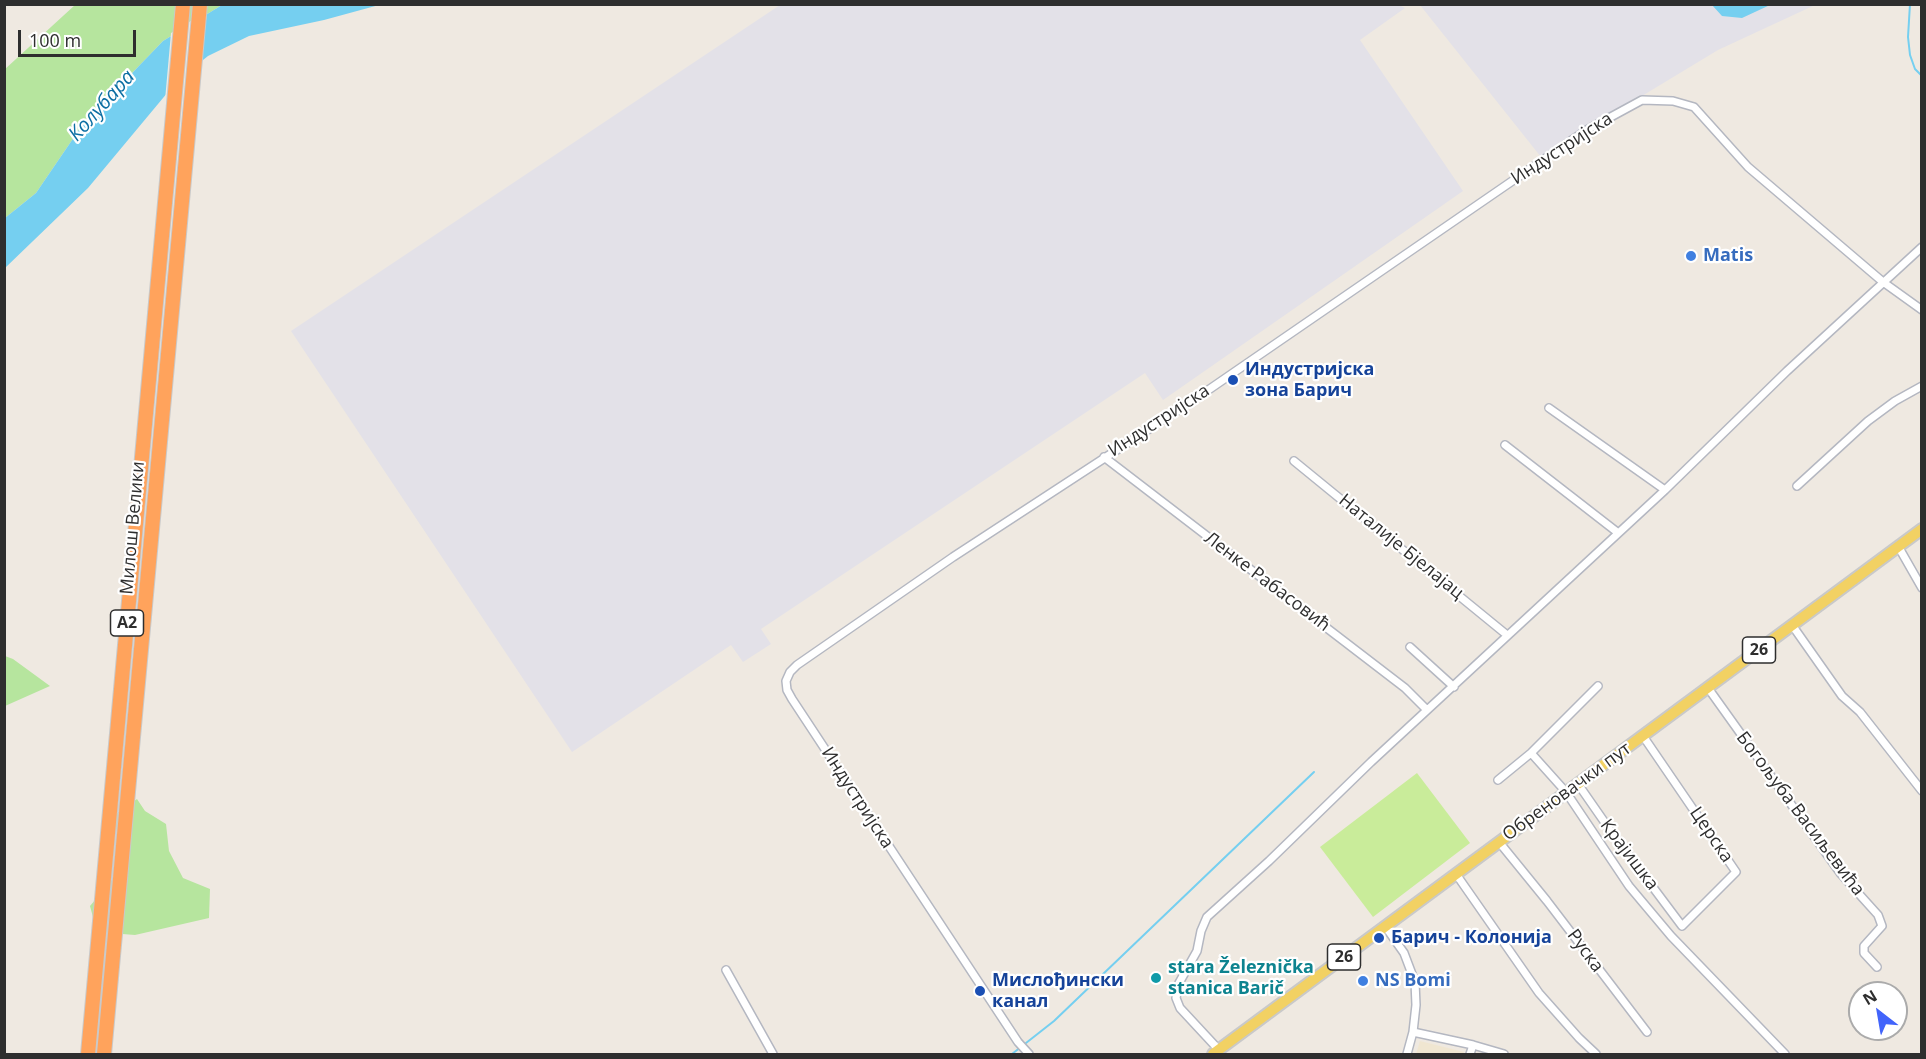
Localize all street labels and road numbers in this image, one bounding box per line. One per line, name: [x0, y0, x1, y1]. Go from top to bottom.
street label: Индустријска: [1507, 108, 1617, 190]
street label: Индустријска: [1104, 380, 1214, 462]
street label: Милош Велики: [116, 460, 150, 596]
street label: Наталије Бјелајац: [1334, 490, 1468, 604]
street label: Ленке Рабасовић: [1200, 528, 1334, 636]
road number: A2: [110, 610, 144, 636]
road number: 26: [1742, 637, 1776, 663]
street label: Богољуба Васиљевића: [1731, 728, 1869, 900]
street label: Обреновачки пут: [1499, 738, 1635, 846]
street label: Индустријска: [816, 743, 898, 853]
street label: Церска: [1685, 803, 1737, 867]
street label: Крајишка: [1595, 815, 1663, 895]
street label: Руска: [1562, 925, 1608, 977]
road number: 26: [1328, 944, 1360, 970]

